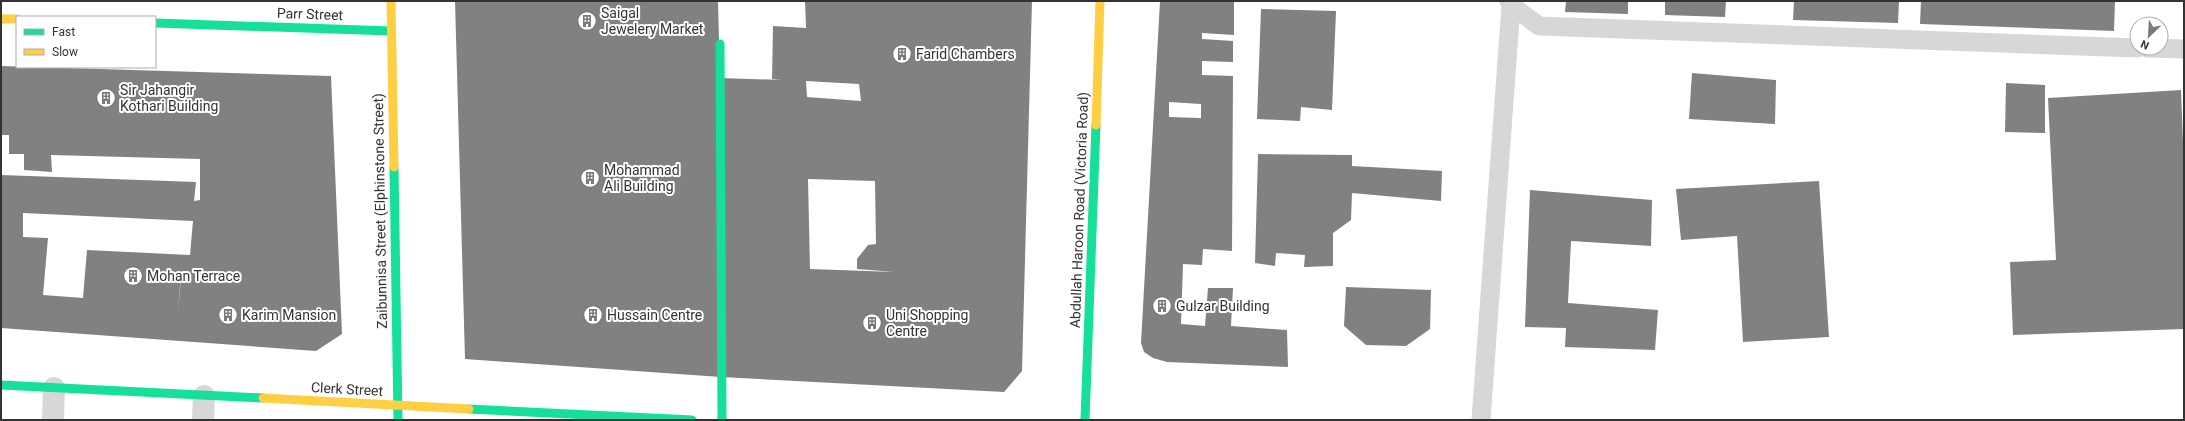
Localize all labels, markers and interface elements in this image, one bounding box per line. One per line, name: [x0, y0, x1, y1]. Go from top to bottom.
street label: Parr Street: [277, 5, 344, 23]
place label: Saigal Jewelery Market: [601, 5, 704, 37]
building icon: Saigal Jewelery Market: [576, 10, 598, 32]
legend: [16, 16, 156, 68]
north arrow: [2129, 16, 2169, 56]
text: Fast: [52, 25, 75, 39]
text: N: [2139, 37, 2151, 52]
building icon: Farid Chambers: [891, 43, 913, 65]
text: Slow: [52, 45, 78, 59]
place label: Farid Chambers: [916, 46, 1015, 62]
place label: Sir Jahangir Kothari Building: [120, 82, 218, 114]
building icon: Sir Jahangir Kothari Building: [95, 87, 117, 109]
street label: Abdullah Haroon Road (Victoria Road): [1067, 92, 1092, 328]
street label: Zaibunnisa Street (Elphinstone Street): [370, 93, 391, 329]
place label: Mohammad Ali Building: [604, 162, 680, 194]
building icon: Mohammad Ali Building: [579, 167, 601, 189]
building icon: Mohan Terrace: [122, 265, 144, 287]
place label: Mohan Terrace: [147, 268, 240, 284]
building icon: Gulzar Building: [1151, 295, 1173, 317]
place label: Gulzar Building: [1176, 298, 1270, 314]
building icon: Karim Mansion: [217, 304, 239, 326]
building icon: Hussain Centre: [582, 304, 604, 326]
place label: Karim Mansion: [242, 307, 336, 323]
place label: Hussain Centre: [607, 307, 702, 323]
place label: Uni Shopping Centre: [886, 307, 968, 339]
building icon: Uni Shopping Centre: [861, 312, 883, 334]
street label: Clerk Street: [311, 379, 384, 399]

